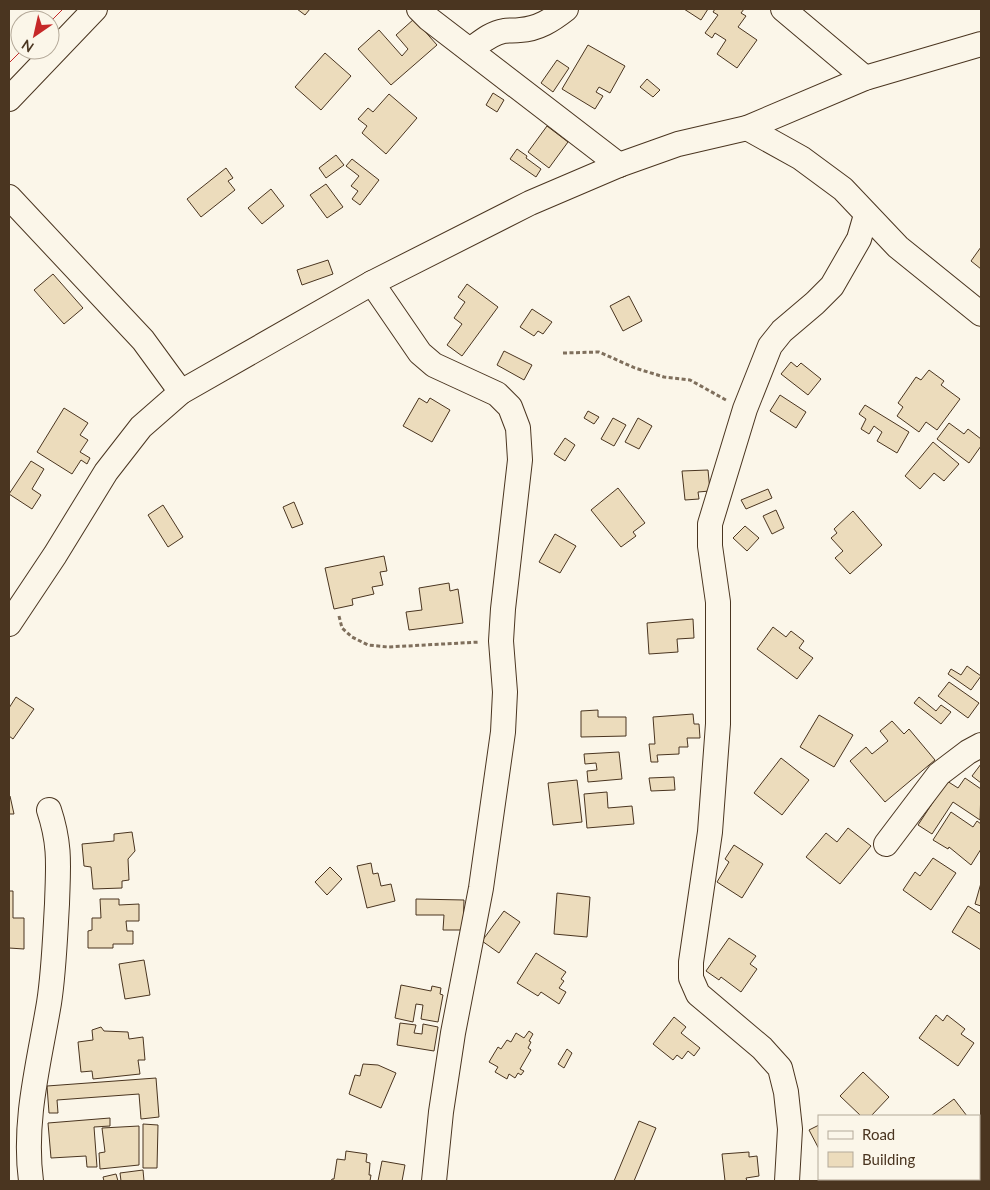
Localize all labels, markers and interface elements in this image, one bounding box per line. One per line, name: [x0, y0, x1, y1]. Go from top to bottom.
north arrow: [10, 10, 60, 60]
text: N: [18, 36, 37, 56]
legend: [818, 1115, 980, 1180]
text: Road: [862, 1125, 895, 1143]
text: Building: [862, 1150, 915, 1168]

